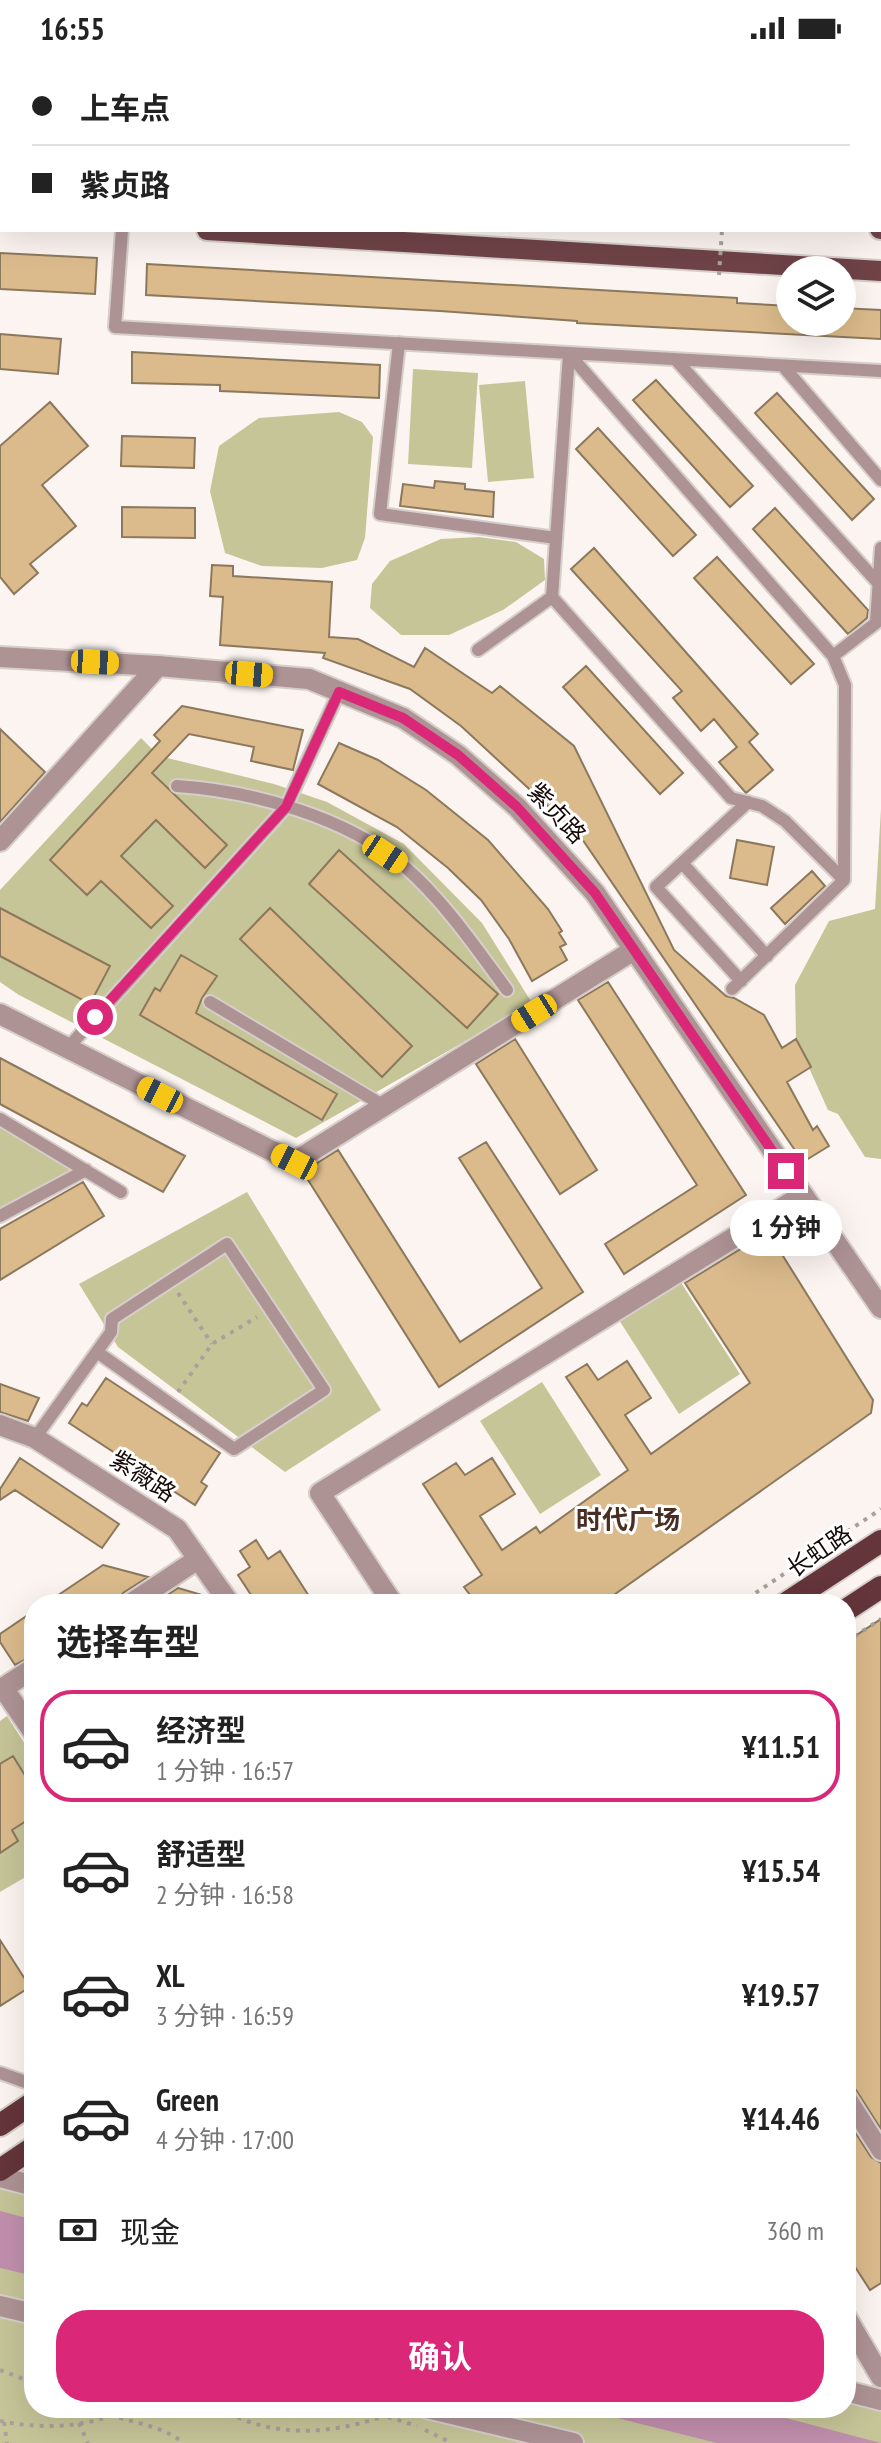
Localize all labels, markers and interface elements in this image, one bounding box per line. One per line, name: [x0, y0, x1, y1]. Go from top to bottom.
text: 16:55: [40, 9, 105, 48]
text: 上车点: [80, 88, 170, 127]
text: 紫贞路: [80, 165, 170, 204]
map controls: [776, 256, 856, 336]
button: layers: [776, 256, 856, 336]
car: [70, 649, 120, 675]
car: [224, 660, 274, 688]
street label: 紫贞路: [521, 776, 593, 850]
car: [358, 831, 412, 877]
car: [507, 990, 561, 1036]
route start: [77, 999, 113, 1035]
car: [133, 1073, 187, 1117]
car: [267, 1140, 321, 1184]
route end: [768, 1153, 804, 1189]
callout: 1 分钟: [730, 1199, 842, 1255]
text: 1 分钟: [751, 1211, 821, 1244]
street label: 紫薇路: [104, 1443, 182, 1509]
district label: 时代广场: [576, 1503, 680, 1536]
street label: 长虹路: [780, 1518, 858, 1584]
text: 选择车型: [56, 1618, 200, 1665]
icon: car: [60, 1710, 132, 1782]
text: 经济型: [156, 1710, 246, 1749]
text: ¥11.51: [742, 1727, 820, 1766]
text: 1 分钟 · 16:57: [156, 1754, 294, 1787]
icon: car: [60, 1834, 132, 1906]
text: 舒适型: [156, 1834, 246, 1873]
text: ¥15.54: [742, 1851, 820, 1890]
text: 2 分钟 · 16:58: [156, 1878, 294, 1911]
text: XL: [156, 1956, 185, 1995]
icon: car: [60, 1958, 132, 2030]
text: ¥19.57: [742, 1975, 820, 2014]
text: 3 分钟 · 16:59: [156, 1999, 294, 2032]
text: Green: [156, 2080, 219, 2119]
icon: car: [60, 2082, 132, 2154]
text: ¥14.46: [742, 2099, 820, 2138]
text: 4 分钟 · 17:00: [156, 2123, 294, 2156]
icon: cash: [56, 2208, 100, 2252]
text: 现金: [120, 2212, 180, 2251]
text: 360 m: [766, 2214, 824, 2247]
button: 确认: [56, 2310, 824, 2402]

